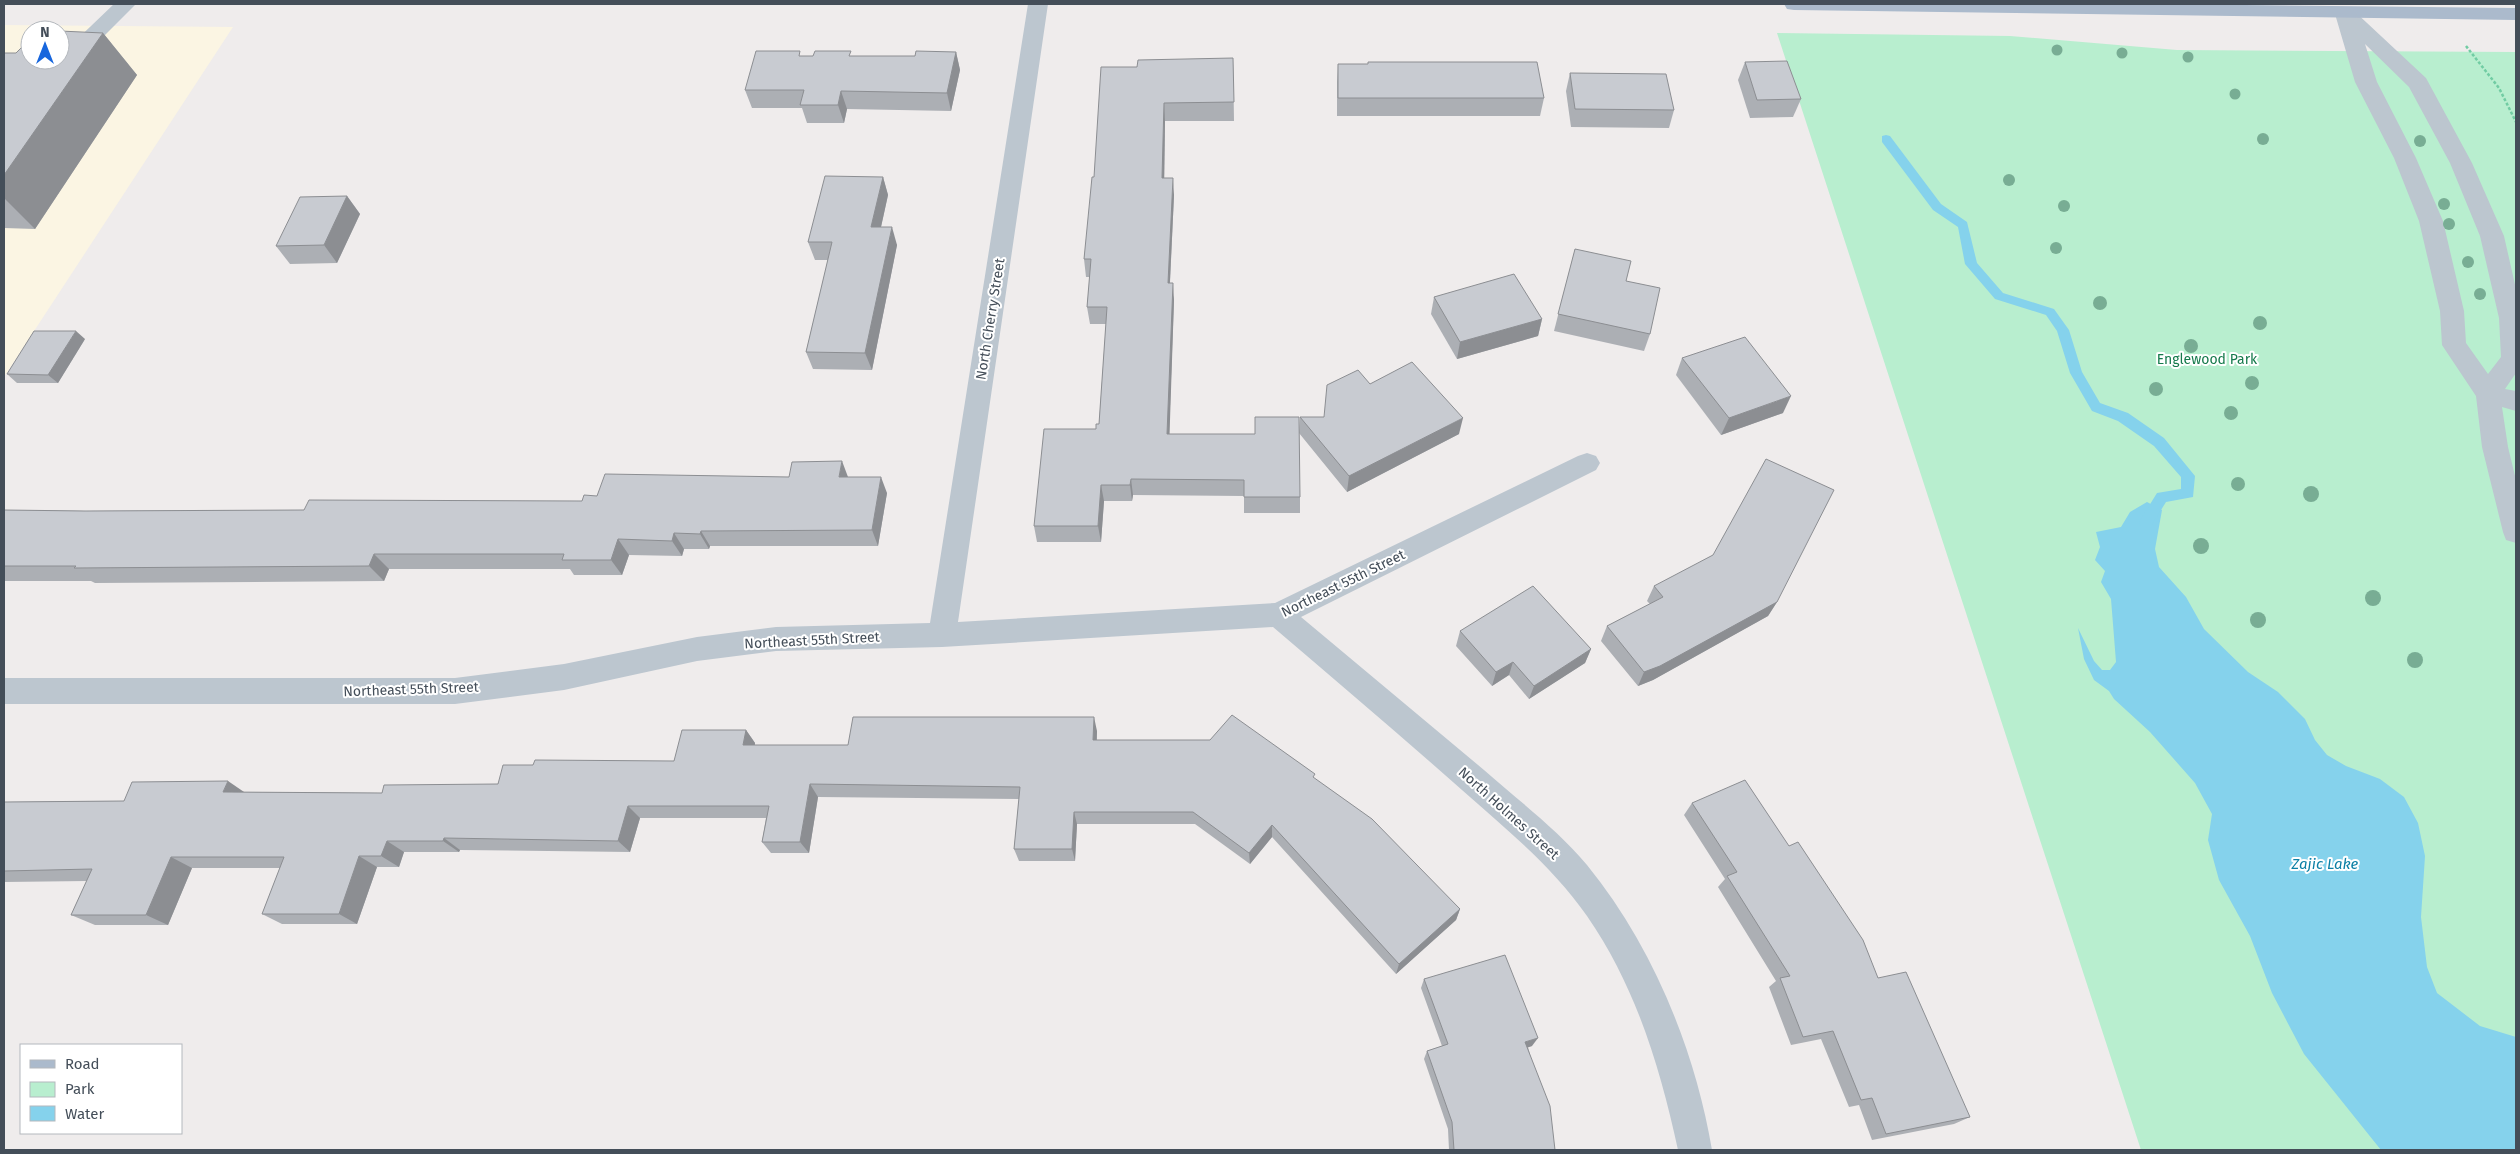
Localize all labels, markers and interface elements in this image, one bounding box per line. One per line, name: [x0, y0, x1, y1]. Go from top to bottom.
north arrow: [20, 20, 70, 70]
text: N: [40, 24, 50, 41]
street label: North Cherry Street: [972, 256, 1009, 381]
park label: Englewood Park: [2157, 351, 2258, 368]
street label: Northeast 55th Street: [1279, 546, 1409, 621]
street label: Northeast 55th Street: [744, 628, 881, 653]
street label: Northeast 55th Street: [343, 679, 480, 700]
street label: North Holmes Street: [1455, 764, 1563, 864]
water label: Zajic Lake: [2291, 855, 2359, 873]
legend: [20, 1044, 182, 1134]
text: Road: [65, 1055, 100, 1073]
text: Park: [65, 1080, 95, 1098]
text: Water: [65, 1105, 104, 1123]

